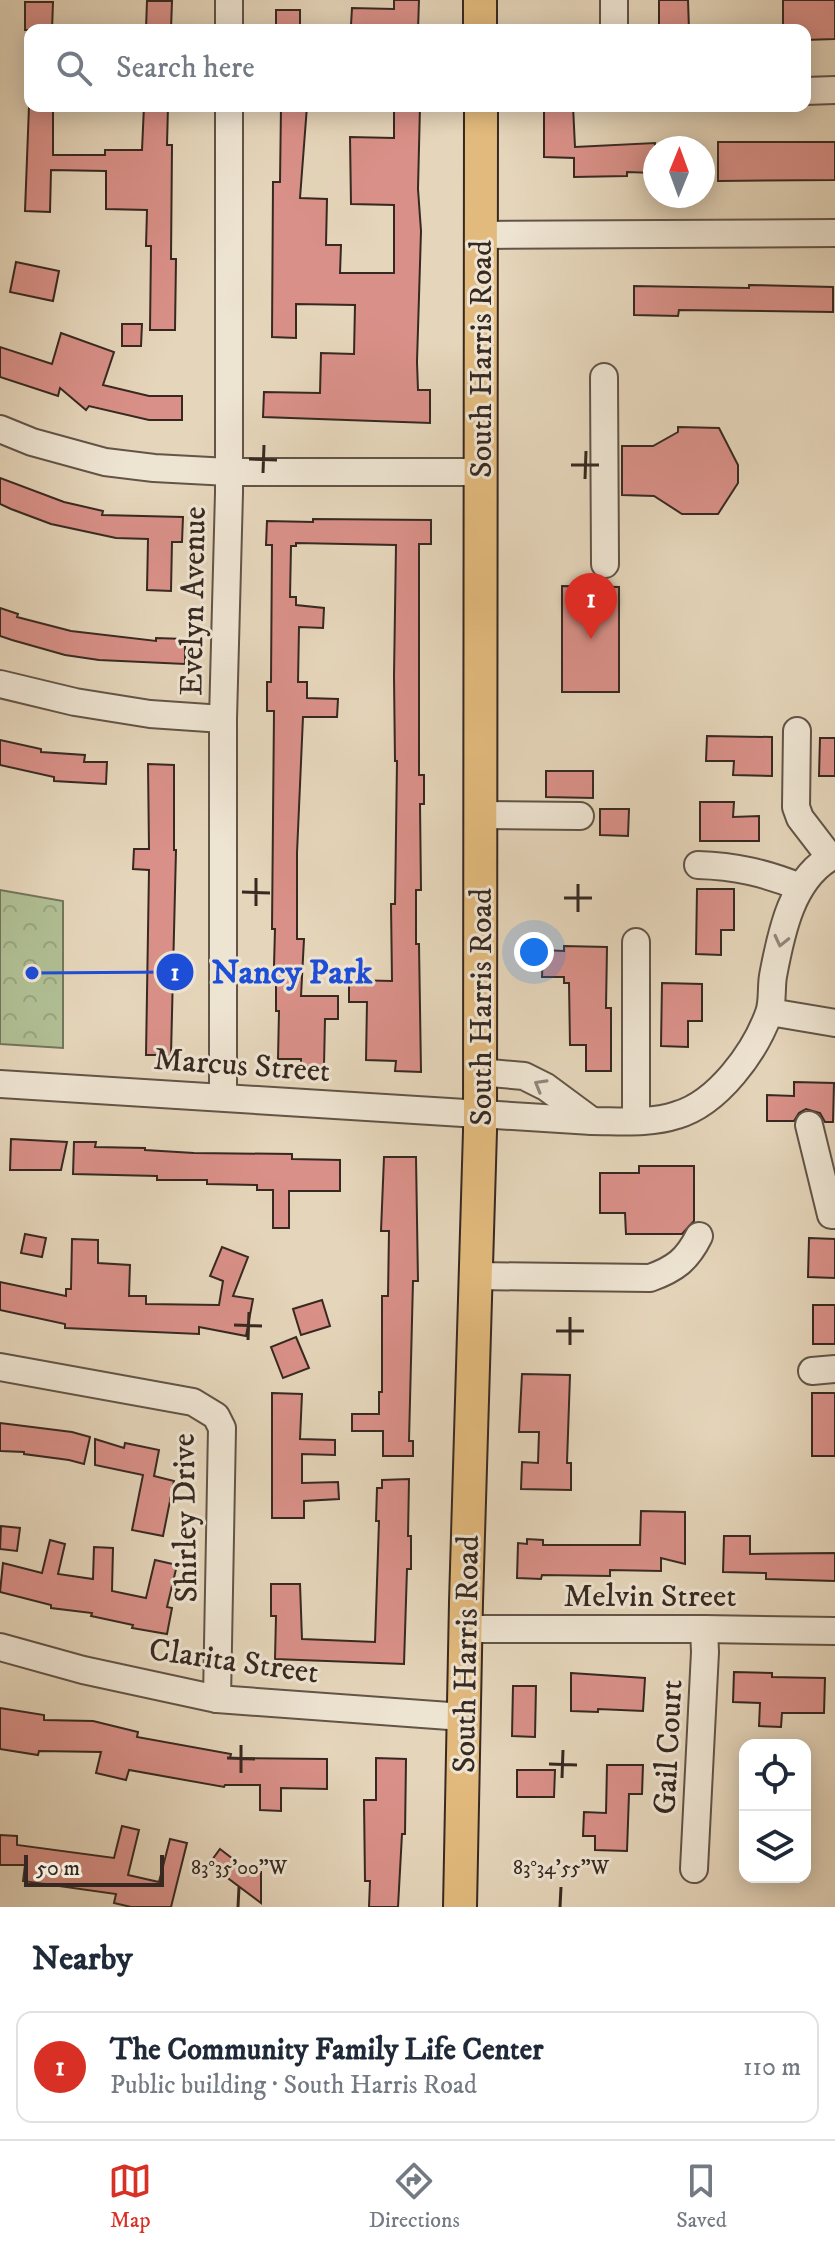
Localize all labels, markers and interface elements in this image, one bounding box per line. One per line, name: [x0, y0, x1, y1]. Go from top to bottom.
search box: [24, 24, 811, 112]
icon: search: [52, 46, 96, 90]
text: Search here: [116, 50, 255, 87]
north arrow: [643, 136, 715, 208]
street label: South Harris Road: [462, 240, 502, 478]
street label: Evelyn Avenue: [172, 506, 216, 696]
pin: 1: [565, 573, 617, 639]
street label: South Harris Road: [462, 888, 502, 1126]
your location: [514, 932, 554, 972]
one-way arrow: [773, 934, 790, 948]
callout: Nancy Park: [155, 943, 388, 1001]
text: Nancy Park: [212, 952, 374, 994]
text: 1: [171, 958, 180, 988]
street label: Marcus Street: [152, 1040, 332, 1092]
one-way arrow: [534, 1079, 549, 1095]
street label: Shirley Drive: [165, 1433, 207, 1603]
street label: South Harris Road: [445, 1535, 489, 1773]
street label: Melvin Street: [563, 1577, 737, 1617]
street label: Clarita Street: [146, 1630, 321, 1694]
street label: Gail Court: [645, 1679, 693, 1816]
map controls: [739, 1739, 811, 1883]
button: locate: [739, 1739, 811, 1811]
button: layers: [739, 1811, 811, 1883]
scale bar: [24, 1851, 164, 1887]
text: 50 m: [36, 1855, 80, 1882]
text: 83°35'00"W: [191, 1856, 288, 1881]
text: 83°34'55"W: [513, 1856, 610, 1881]
text: Nearby: [32, 1938, 133, 1980]
text: The Community Family Life Center: [110, 2032, 543, 2069]
text: 1: [55, 2051, 65, 2084]
text: 110 m: [743, 2051, 801, 2084]
text: Public building · South Harris Road: [110, 2069, 477, 2102]
tab: Map: [108, 2159, 152, 2234]
tab: Directions: [369, 2159, 460, 2234]
tab: Saved: [676, 2159, 727, 2234]

